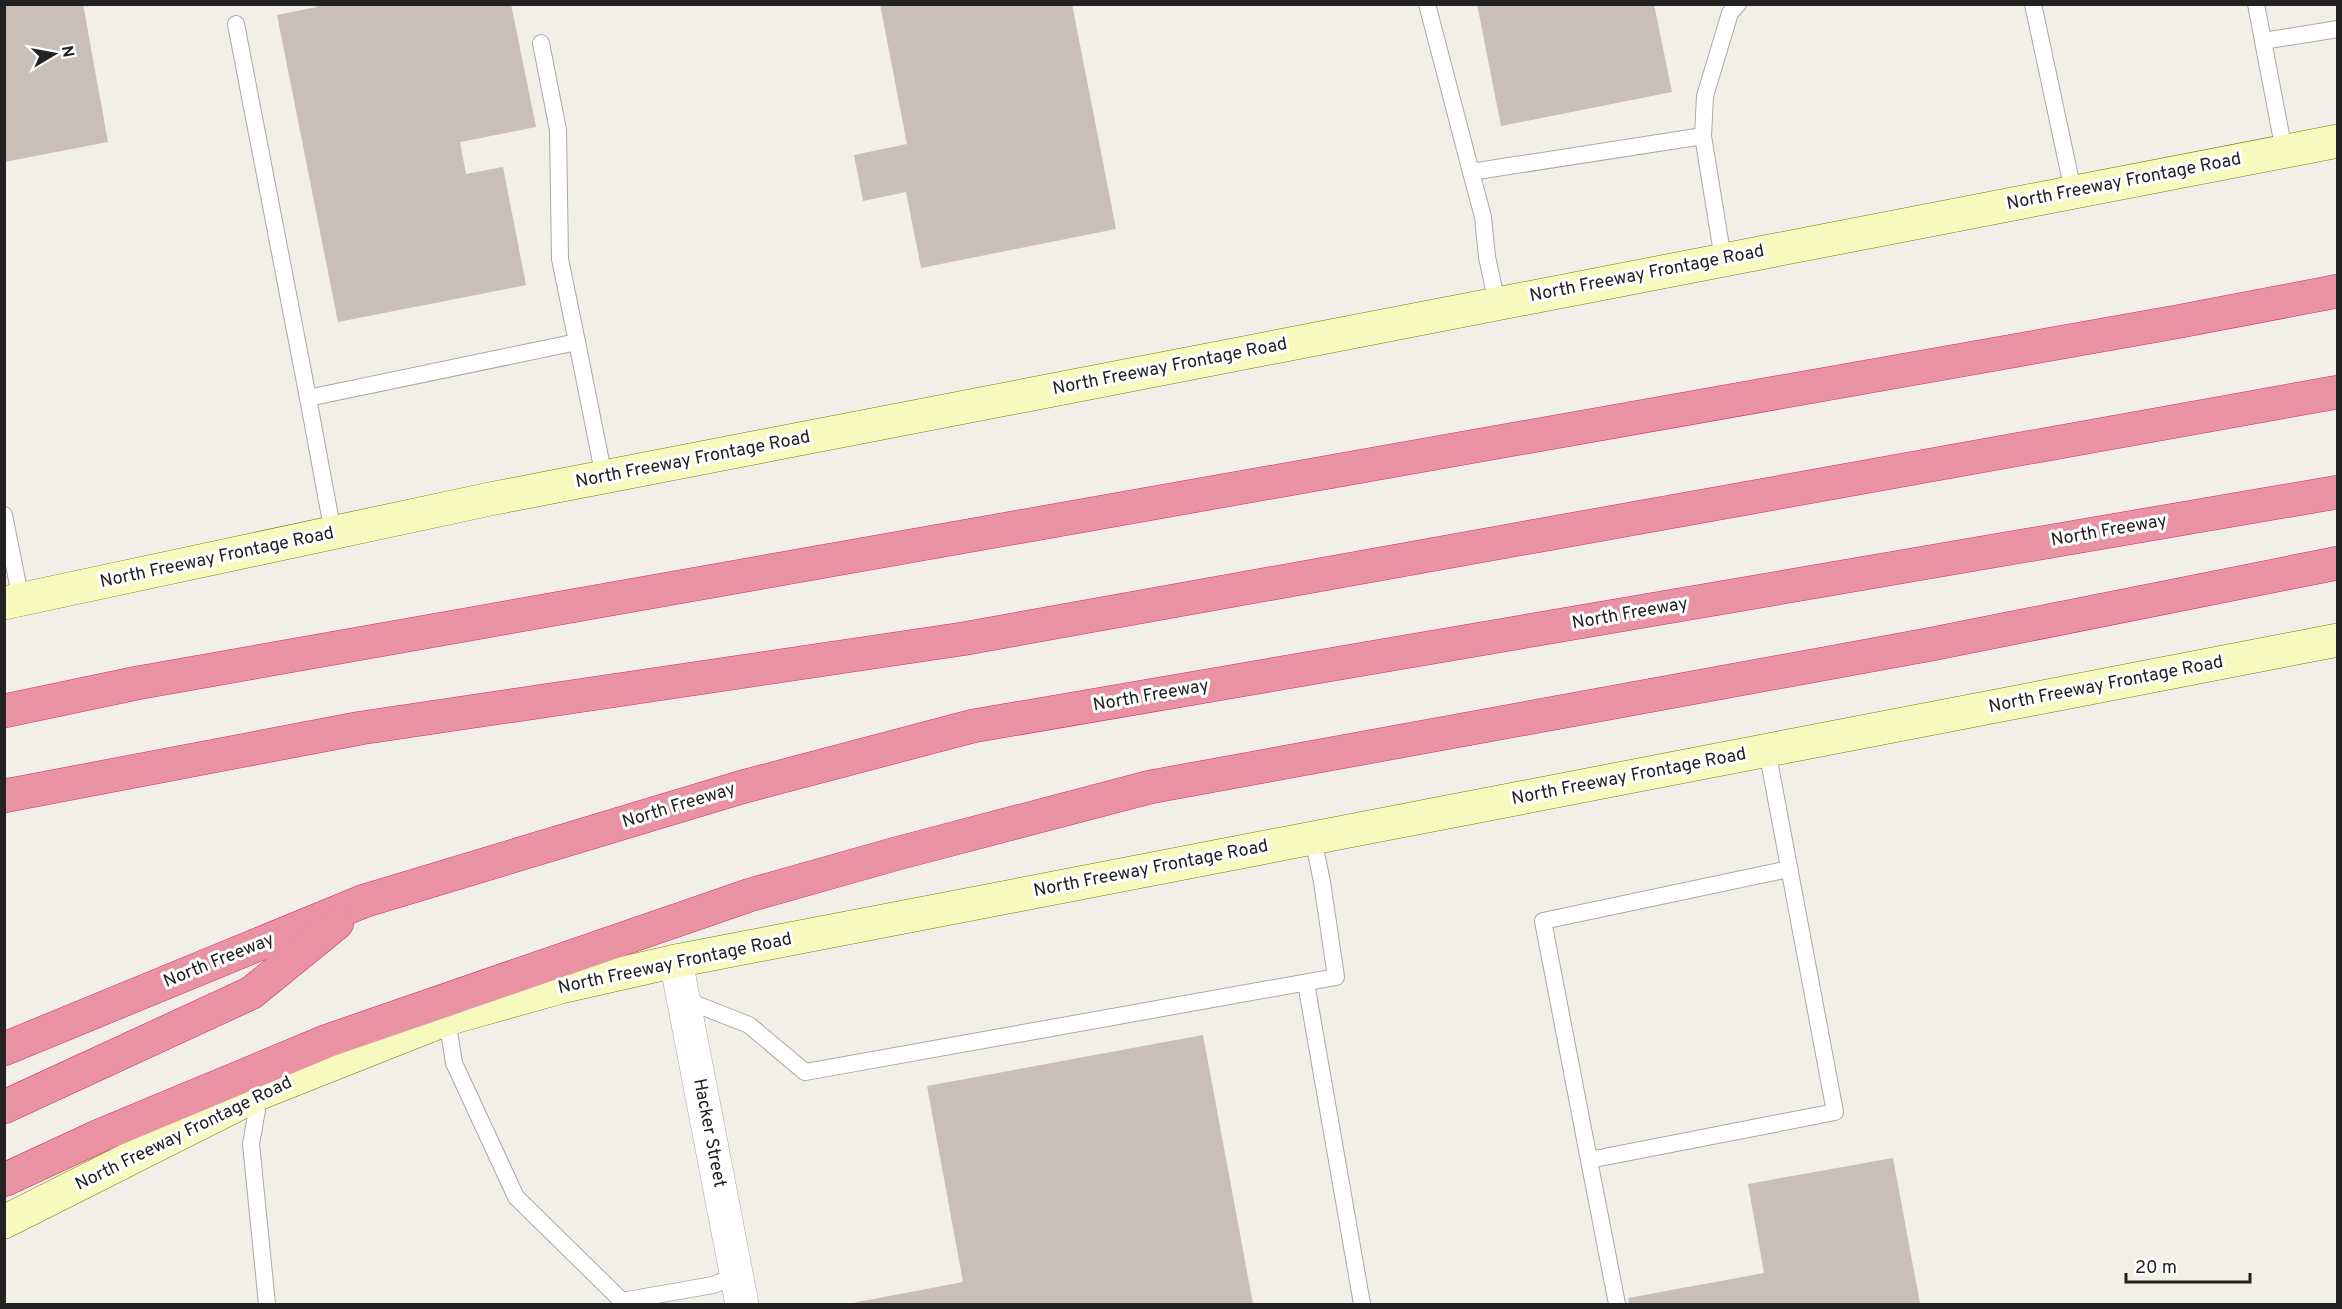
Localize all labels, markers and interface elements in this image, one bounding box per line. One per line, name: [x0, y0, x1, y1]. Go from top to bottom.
north arrow: [24, 24, 84, 84]
text: N: [56, 44, 78, 59]
street label: North Freeway Frontage Road: [2005, 148, 2243, 216]
street label: North Freeway Frontage Road: [1528, 240, 1766, 308]
street label: North Freeway Frontage Road: [1051, 333, 1289, 401]
street label: North Freeway Frontage Road: [574, 426, 812, 494]
street label: North Freeway: [2049, 509, 2169, 553]
street label: North Freeway Frontage Road: [98, 522, 336, 594]
street label: North Freeway: [1570, 592, 1690, 636]
street label: North Freeway Frontage Road: [1987, 651, 2225, 719]
street label: North Freeway: [1091, 674, 1211, 718]
street label: North Freeway Frontage Road: [1510, 743, 1748, 811]
street label: North Freeway: [620, 778, 738, 834]
street label: North Freeway Frontage Road: [1032, 835, 1270, 903]
street label: North Freeway: [160, 928, 278, 994]
street label: North Freeway Frontage Road: [556, 928, 794, 1000]
street label: North Freeway Frontage Road: [72, 1071, 296, 1197]
street label: Hacker Street: [687, 1077, 731, 1189]
scale bar: [2126, 1246, 2250, 1284]
text: 20 m: [2135, 1257, 2177, 1280]

